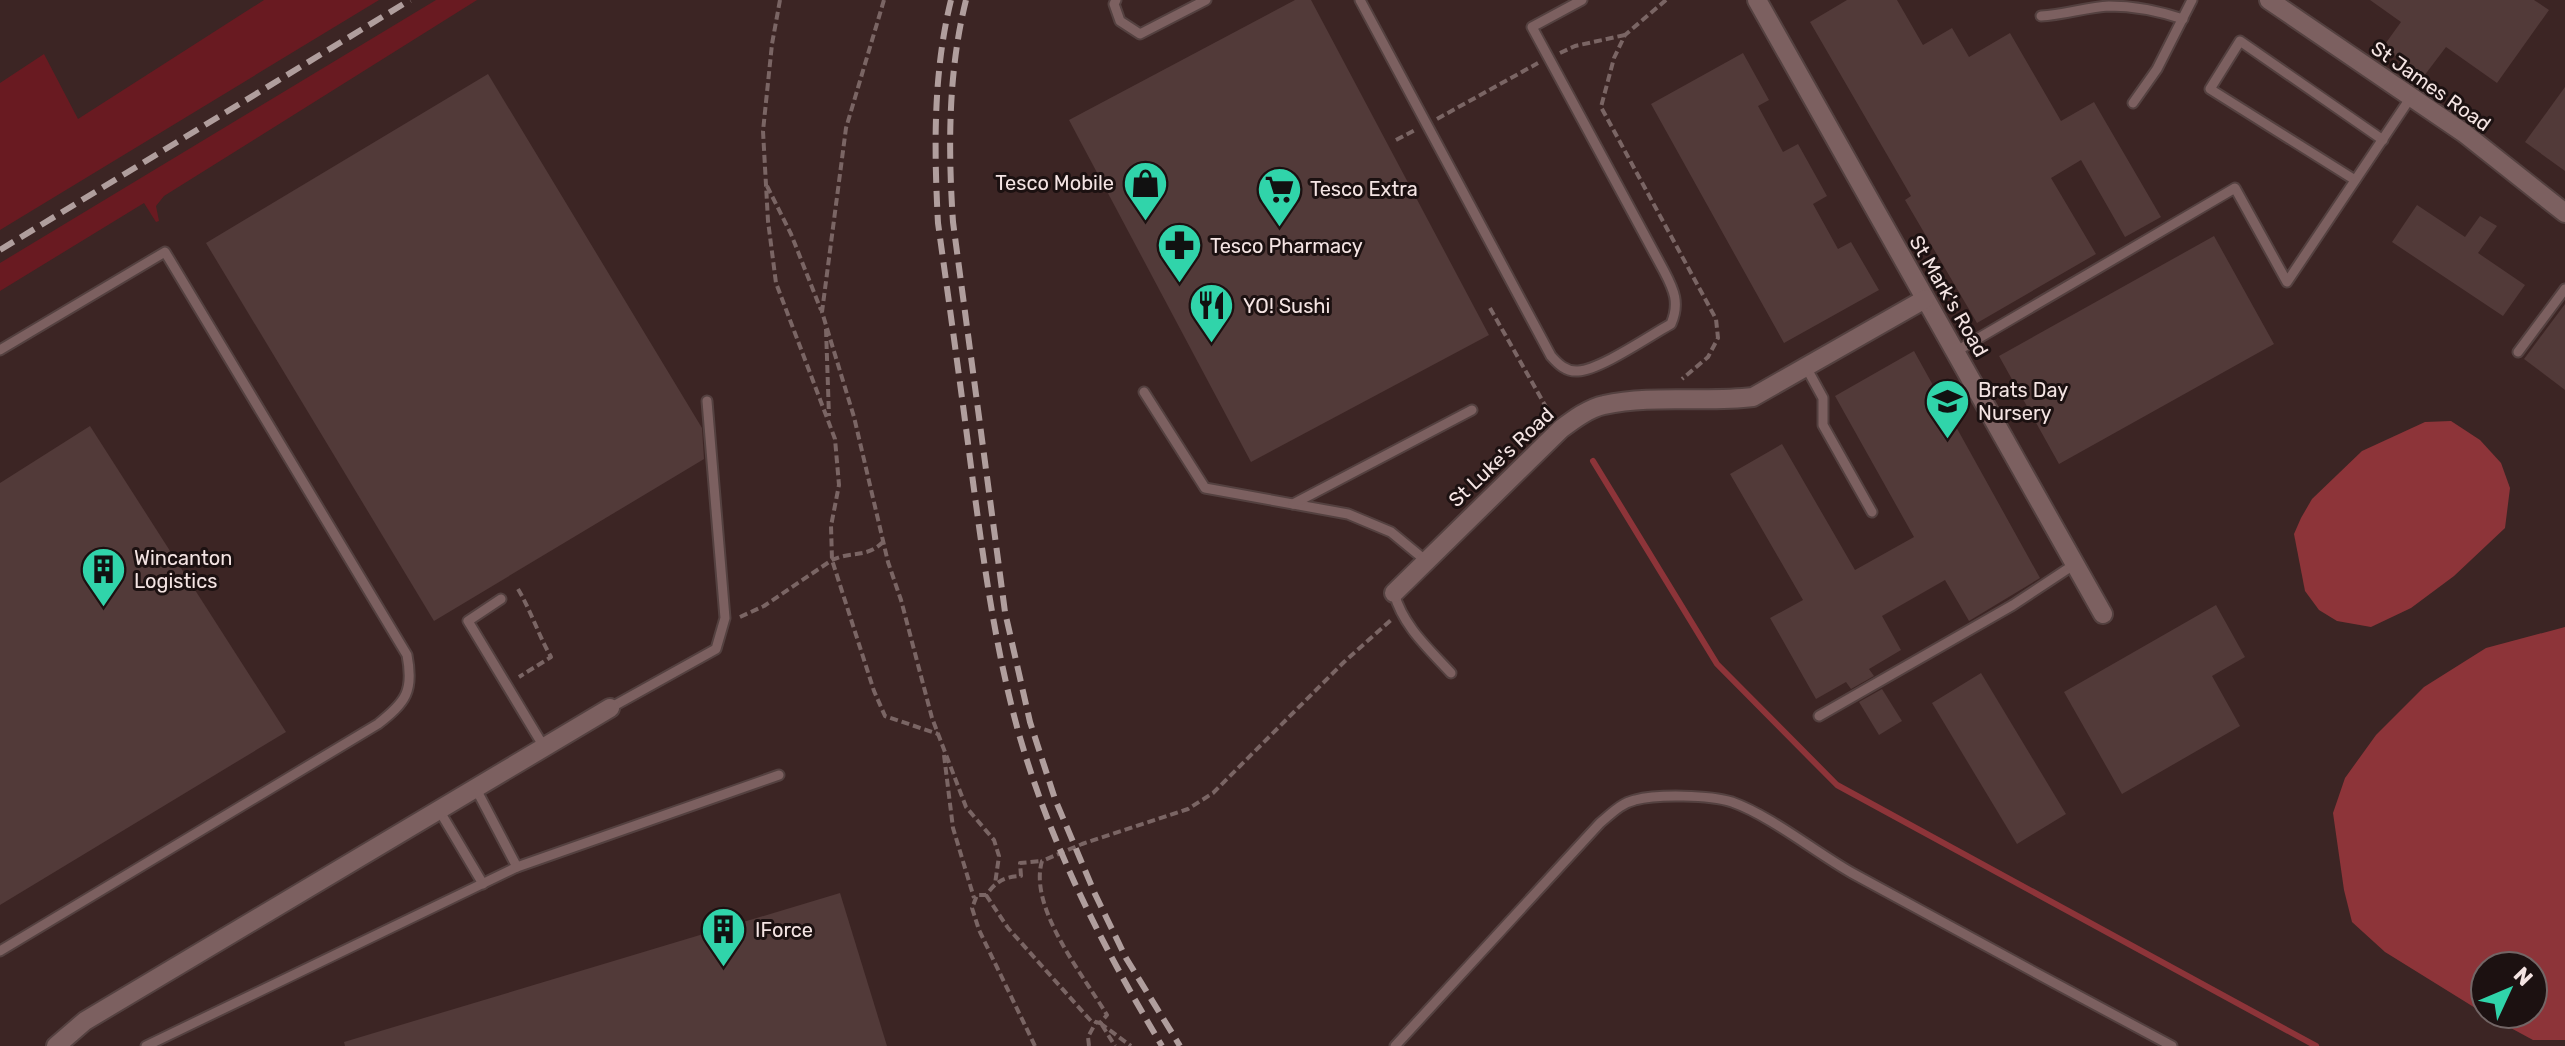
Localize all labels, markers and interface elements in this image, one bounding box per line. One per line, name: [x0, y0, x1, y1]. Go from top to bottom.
street label: St James Road: [2367, 36, 2495, 136]
shop icon: Tesco Mobile: [1121, 159, 1169, 222]
supermarket icon: Tesco Extra: [1255, 165, 1303, 228]
place label: Tesco Mobile: [995, 171, 1114, 195]
place label: Tesco Extra: [1310, 177, 1418, 201]
pharmacy icon: Tesco Pharmacy: [1155, 222, 1203, 285]
street label: St Mark's Road: [1904, 231, 1994, 361]
place label: Tesco Pharmacy: [1210, 234, 1363, 258]
restaurant icon: YO! Sushi: [1188, 282, 1236, 345]
place label: YO! Sushi: [1243, 294, 1330, 318]
school or university icon: Brats Day Nursery: [1923, 378, 1971, 441]
place label: Brats Day Nursery: [1978, 378, 2068, 425]
street label: St Luke's Road: [1443, 402, 1559, 512]
building icon: Wincanton Logistics: [79, 545, 127, 608]
place label: Wincanton Logistics: [134, 546, 232, 593]
building icon: IForce: [700, 906, 748, 969]
place label: IForce: [755, 918, 813, 942]
north arrow: [2469, 950, 2549, 1030]
text: N: [2508, 961, 2538, 992]

